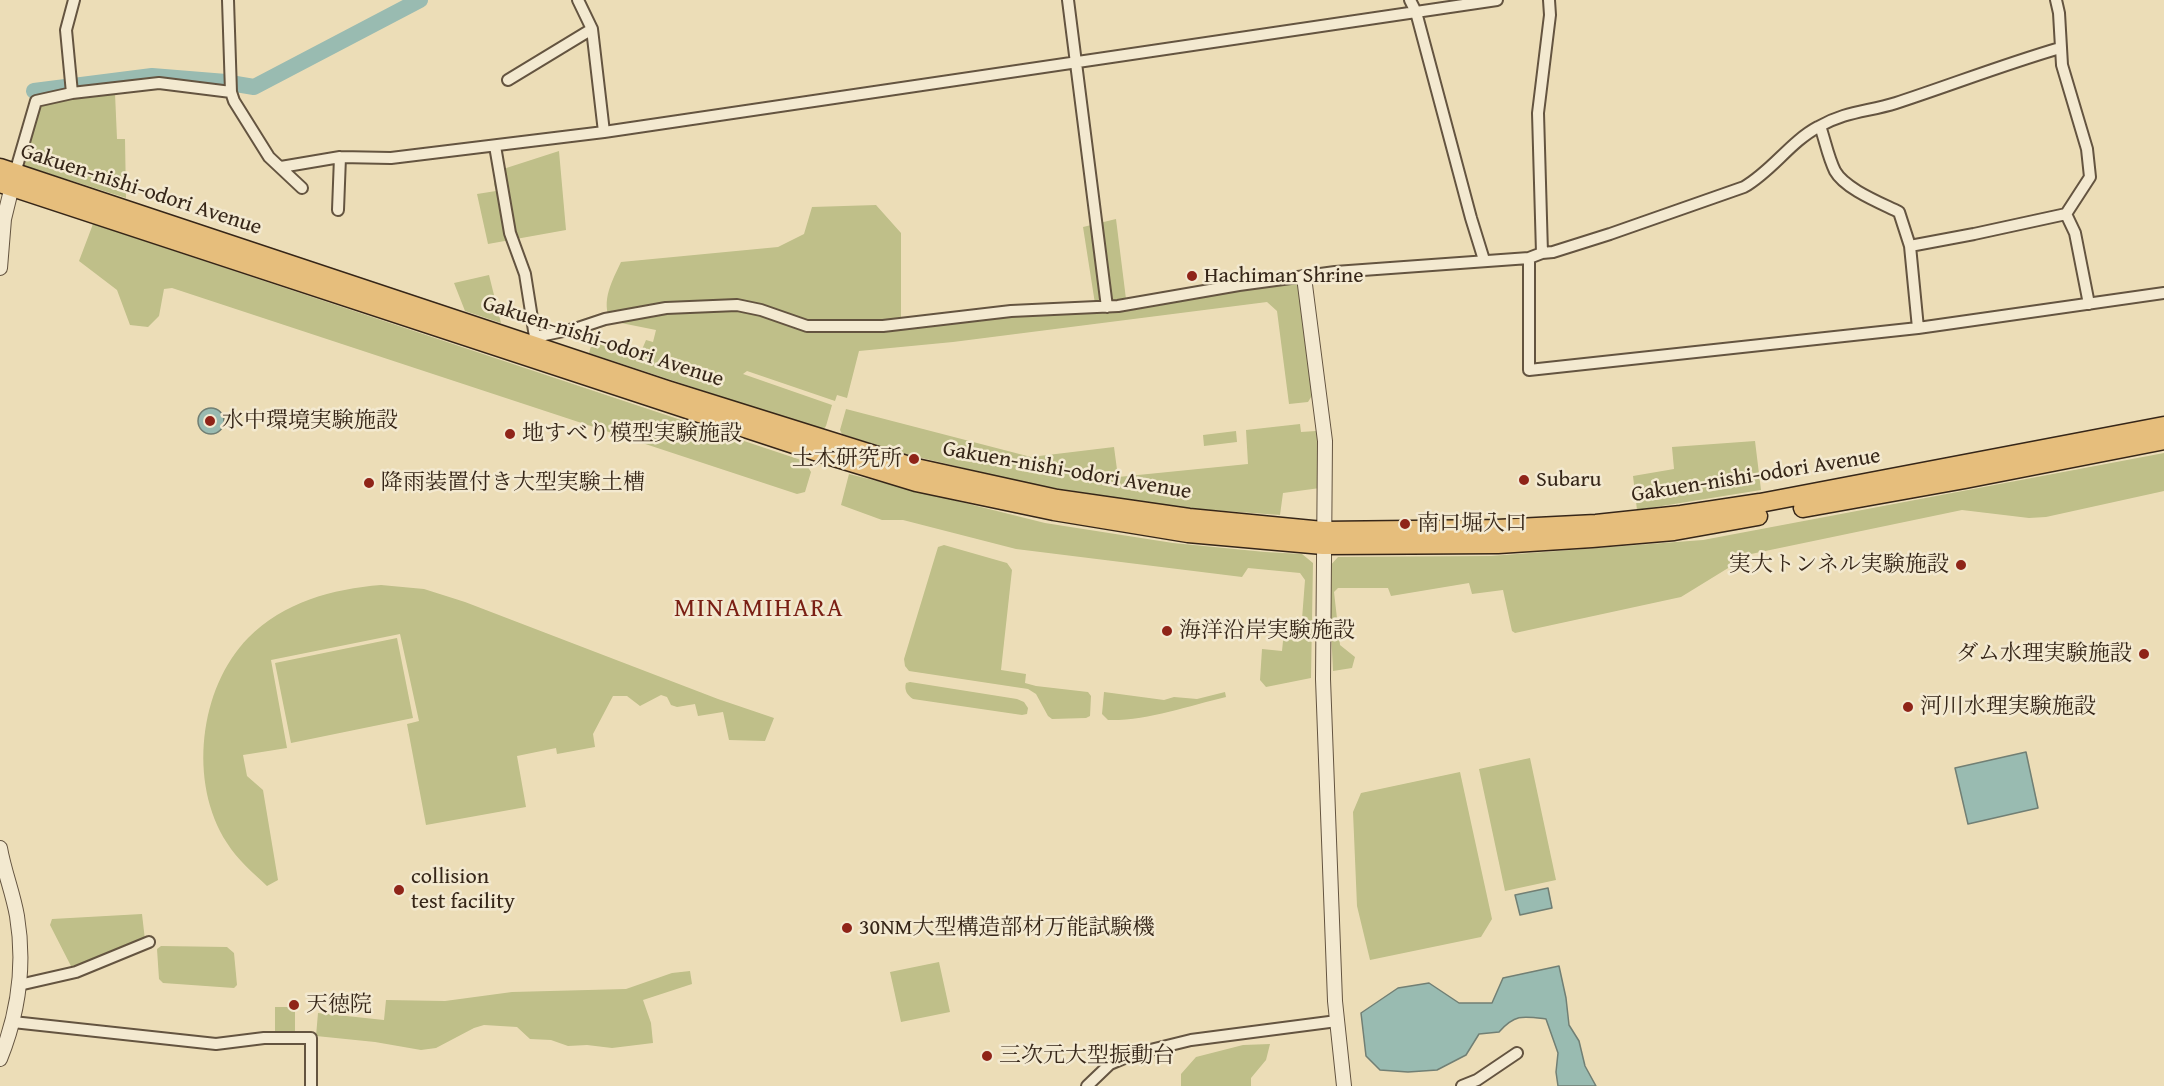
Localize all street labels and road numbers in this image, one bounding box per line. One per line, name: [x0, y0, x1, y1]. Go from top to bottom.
street label: Gakuen-nishi-odori Avenue: [17, 139, 265, 241]
street label: Gakuen-nishi-odori Avenue: [479, 291, 727, 393]
street label: Gakuen-nishi-odori Avenue: [941, 436, 1193, 506]
street label: Gakuen-nishi-odori Avenue: [1630, 443, 1882, 509]

